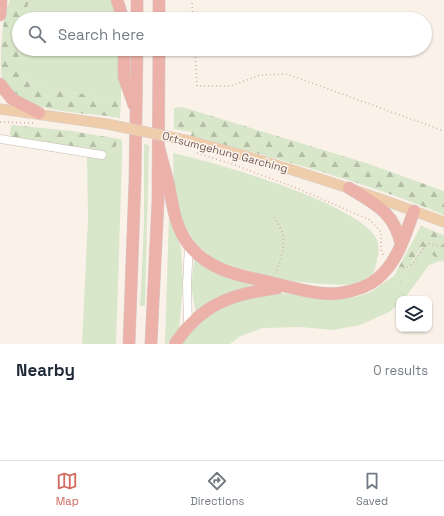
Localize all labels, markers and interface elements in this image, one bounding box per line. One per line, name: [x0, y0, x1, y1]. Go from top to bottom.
search box: [12, 12, 432, 56]
icon: search: [26, 23, 48, 45]
text: Search here: [58, 25, 144, 44]
street label: Ortsumgehung Garching: [161, 128, 289, 176]
map controls: [396, 296, 432, 332]
button: layers: [396, 296, 432, 332]
text: Nearby: [16, 359, 75, 381]
text: 0 results: [373, 362, 428, 379]
tab: Map: [56, 470, 79, 508]
tab: Directions: [190, 470, 244, 508]
tab: Saved: [356, 470, 388, 508]

